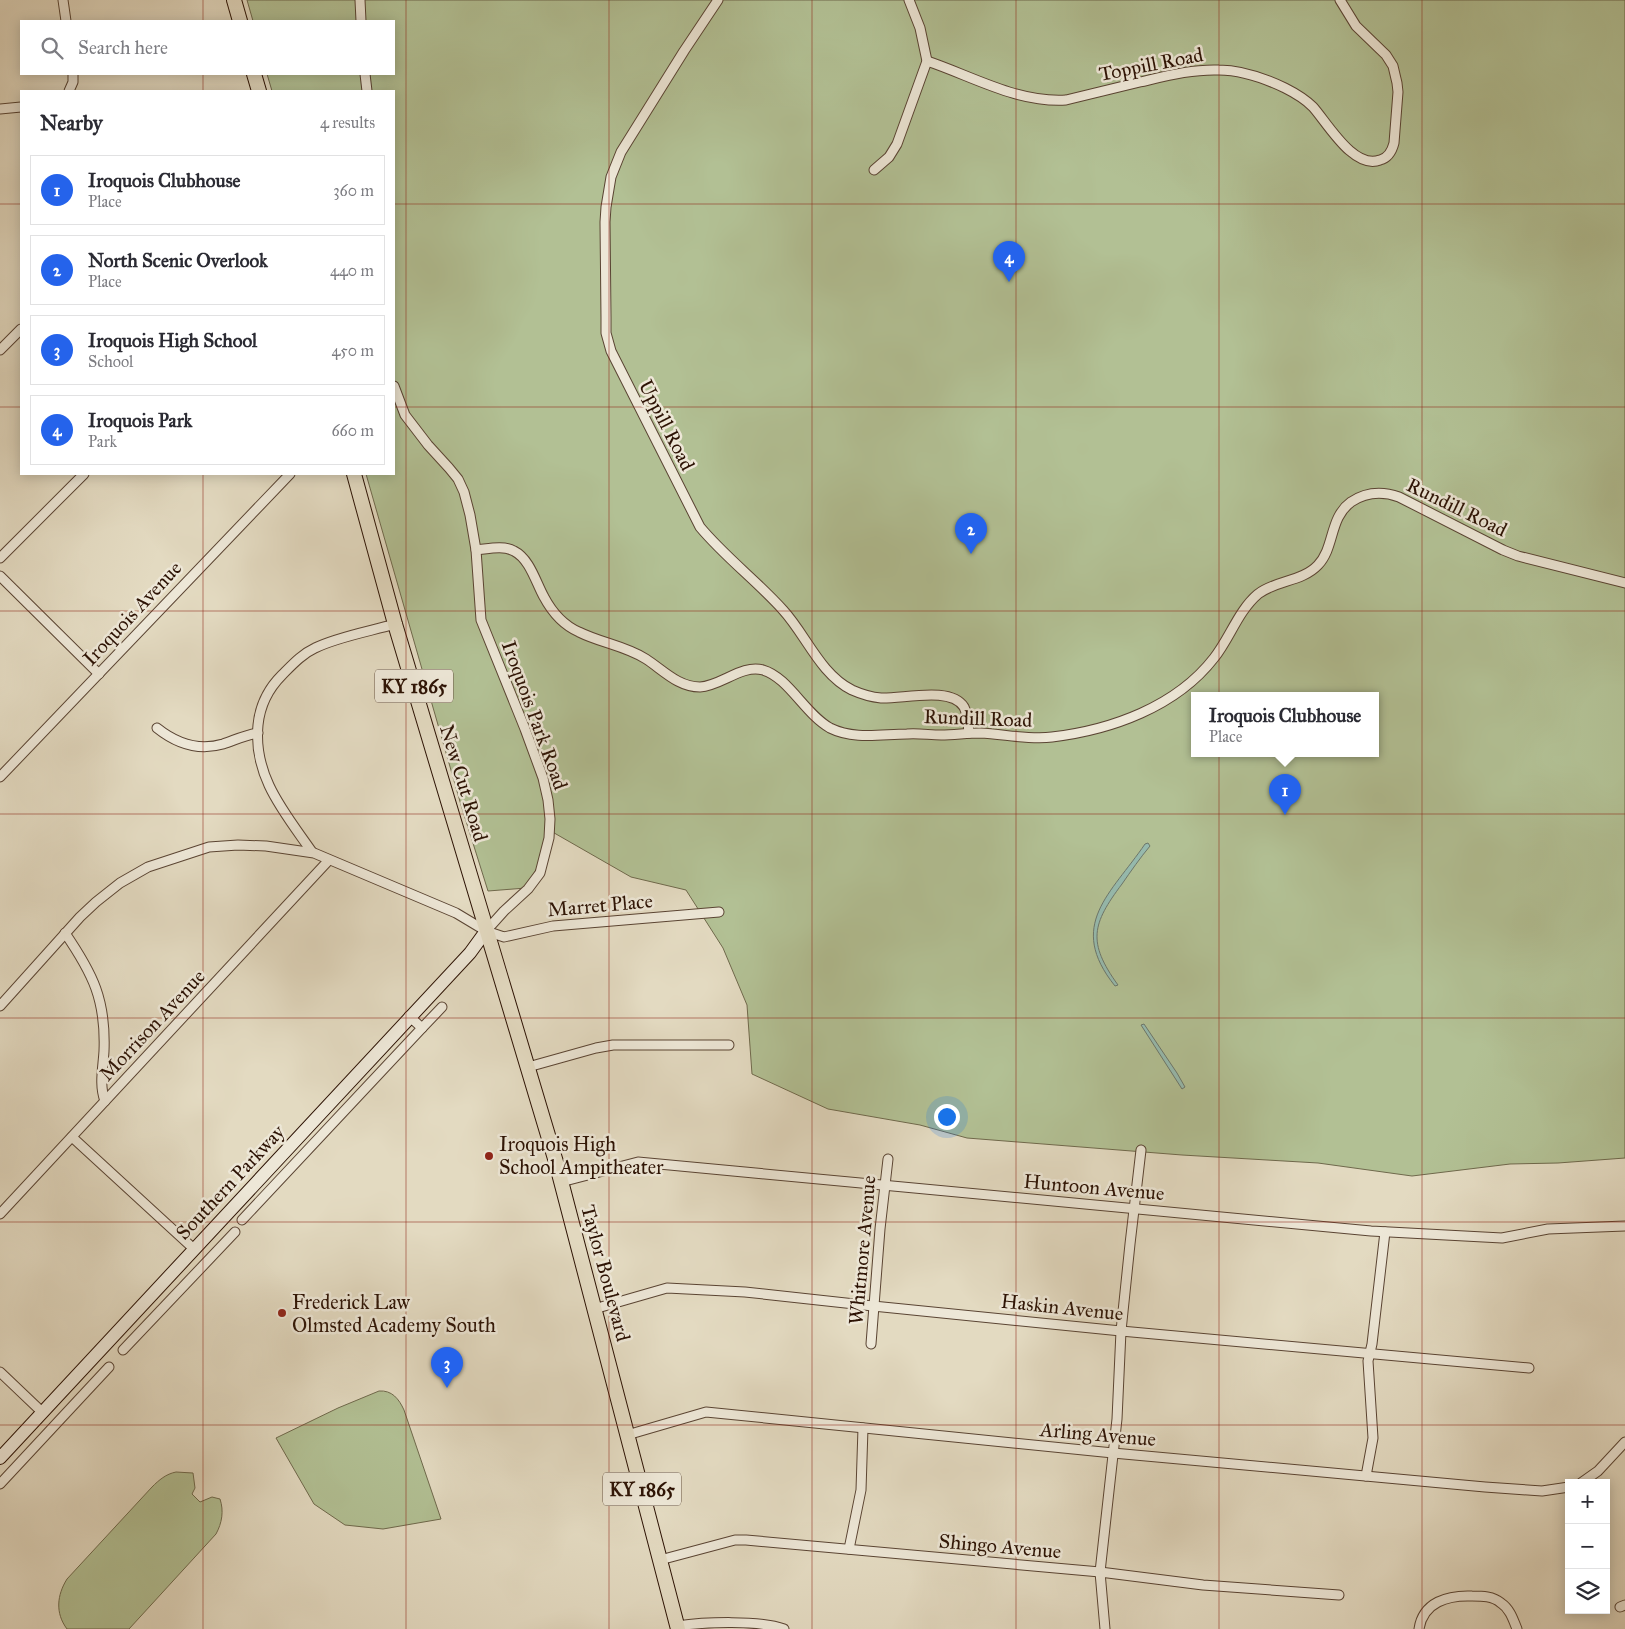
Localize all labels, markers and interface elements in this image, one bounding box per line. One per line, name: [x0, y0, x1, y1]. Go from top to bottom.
search box: [20, 20, 395, 75]
icon: search: [38, 34, 66, 62]
text: Search here: [78, 36, 168, 59]
street label: Toppill Road: [1097, 42, 1205, 86]
text: Nearby: [40, 110, 103, 136]
text: 4 results: [320, 113, 375, 132]
text: Iroquois Clubhouse: [88, 169, 241, 192]
text: 1: [54, 181, 60, 200]
text: 360 m: [333, 181, 374, 200]
text: Place: [88, 192, 122, 211]
pin: 4: [993, 241, 1025, 282]
text: North Scenic Overlook: [88, 249, 268, 272]
text: 2: [53, 261, 61, 280]
text: 440 m: [330, 261, 374, 280]
text: Place: [88, 272, 122, 291]
text: Iroquois High School: [88, 329, 257, 352]
text: 3: [54, 341, 60, 360]
text: 450 m: [331, 341, 374, 360]
text: School: [88, 352, 133, 371]
street label: Uppill Road: [634, 376, 700, 474]
text: Iroquois Park: [88, 409, 192, 432]
text: 4: [53, 421, 61, 440]
text: 660 m: [331, 421, 374, 440]
text: Park: [88, 432, 117, 451]
street label: Rundill Road: [1403, 472, 1511, 542]
pin: 2: [955, 513, 987, 554]
street label: Iroquois Avenue: [78, 556, 187, 671]
street label: Iroquois Park Road: [496, 637, 573, 793]
road number: KY 1865: [375, 669, 453, 702]
popup: [1191, 692, 1379, 757]
street label: Rundill Road: [923, 704, 1033, 732]
text: Iroquois Clubhouse: [1209, 704, 1361, 727]
street label: New Cut Road: [435, 722, 493, 844]
text: Place: [1209, 727, 1242, 746]
pin: 1: [1269, 774, 1301, 815]
street label: Marret Place: [546, 888, 654, 922]
street label: Morrison Avenue: [94, 964, 210, 1086]
your location: [934, 1104, 960, 1130]
street label: Southern Parkway: [171, 1119, 290, 1244]
place label: Iroquois High School Ampitheater: [499, 1132, 664, 1179]
marker: Iroquois High School Ampitheater: [483, 1150, 495, 1162]
street label: Huntoon Avenue: [1023, 1169, 1165, 1205]
street label: Whitmore Avenue: [844, 1174, 880, 1326]
street label: Taylor Boulevard: [576, 1202, 636, 1344]
street label: Haskin Avenue: [1000, 1289, 1124, 1325]
place label: Frederick Law Olmsted Academy South: [292, 1290, 496, 1337]
marker: Frederick Law Olmsted Academy South: [276, 1307, 288, 1319]
pin: 3: [431, 1347, 463, 1388]
street label: Arling Avenue: [1038, 1417, 1157, 1452]
road number: KY 1865: [603, 1472, 681, 1506]
map controls: [1565, 1479, 1610, 1614]
button: +: [1565, 1479, 1610, 1524]
button: −: [1565, 1524, 1610, 1569]
street label: Shingo Avenue: [938, 1529, 1062, 1564]
button: layers: [1565, 1569, 1610, 1614]

